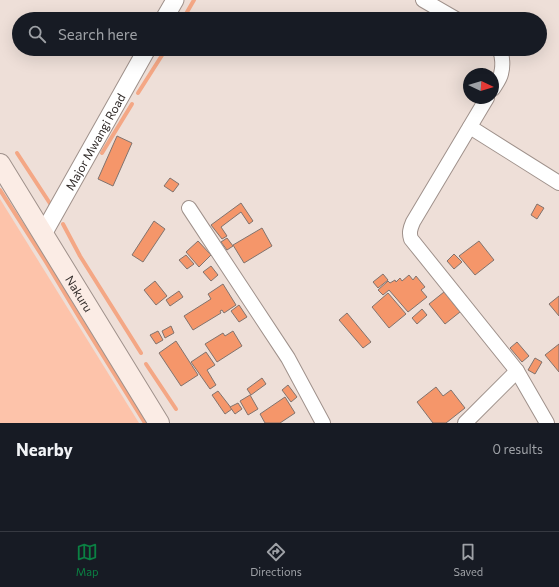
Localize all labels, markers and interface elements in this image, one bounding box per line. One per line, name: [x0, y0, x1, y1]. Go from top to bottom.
search box: [12, 12, 547, 56]
icon: search: [26, 23, 48, 45]
text: Search here: [58, 25, 137, 43]
north arrow: [463, 68, 499, 104]
street label: Major Mwangi Road: [62, 91, 128, 192]
street label: Nakuru: [63, 273, 96, 314]
text: Nearby: [16, 439, 73, 460]
text: 0 results: [492, 441, 543, 457]
tab: Map: [76, 541, 99, 578]
tab: Directions: [250, 541, 302, 578]
tab: Saved: [453, 541, 483, 578]

